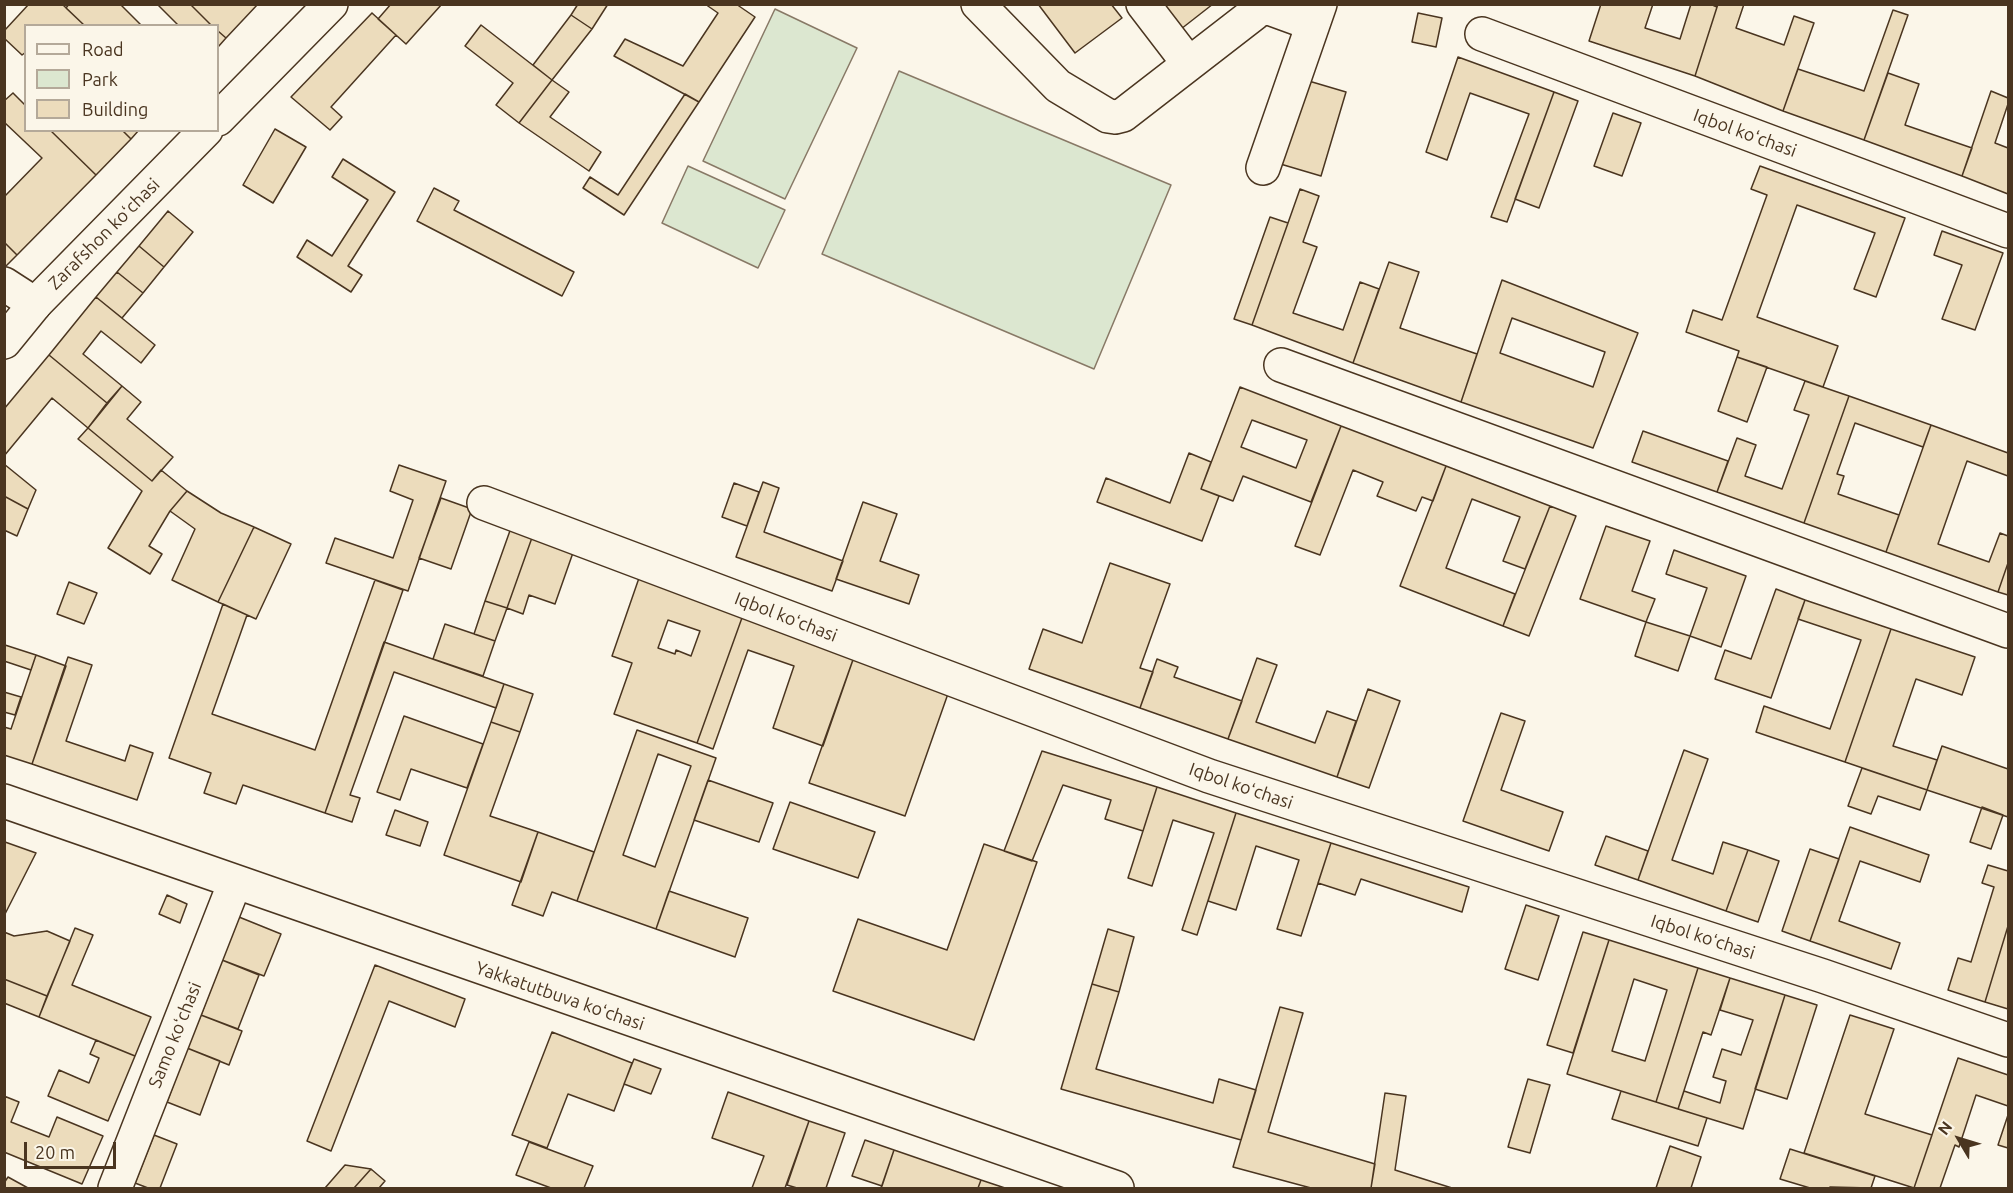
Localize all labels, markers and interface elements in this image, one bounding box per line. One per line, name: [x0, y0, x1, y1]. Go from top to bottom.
legend: [24, 24, 219, 132]
text: Road: [82, 39, 124, 59]
text: Park: [82, 69, 118, 89]
text: Building: [82, 99, 148, 119]
street label: Iqbol koʻchasi: [1690, 104, 1800, 162]
street label: Zarafshon koʻchasi: [44, 174, 164, 294]
street label: Iqbol koʻchasi: [732, 587, 840, 647]
street label: Iqbol koʻchasi: [1186, 758, 1296, 814]
street label: Iqbol koʻchasi: [1648, 910, 1758, 964]
street label: Yakkatutbuva koʻchasi: [473, 957, 647, 1035]
street label: Samo koʻchasi: [144, 979, 206, 1091]
north arrow: [1929, 1109, 1989, 1169]
text: N: [1934, 1118, 1956, 1138]
scale bar: [27, 1130, 118, 1168]
text: 20 m: [35, 1142, 75, 1162]

